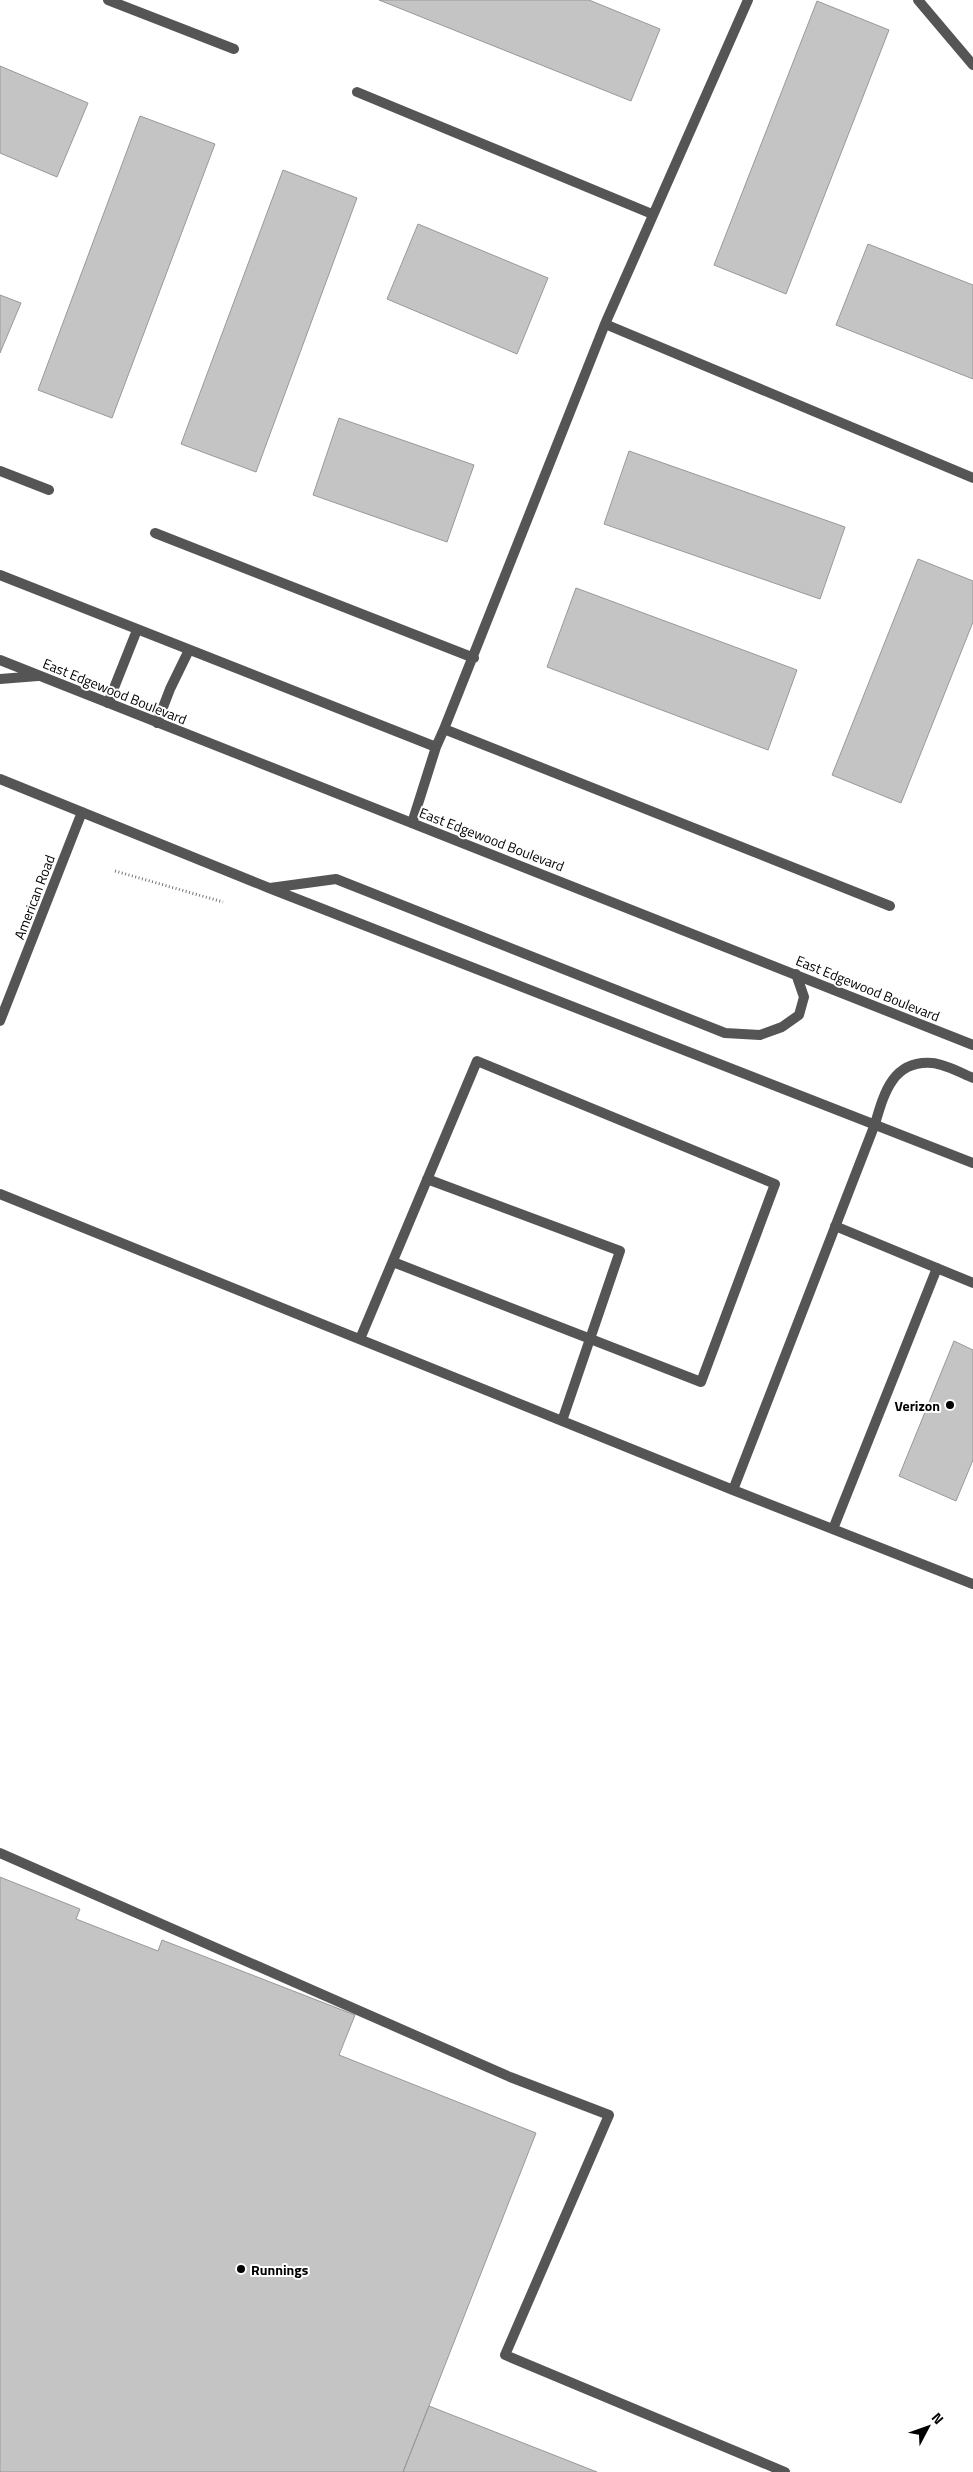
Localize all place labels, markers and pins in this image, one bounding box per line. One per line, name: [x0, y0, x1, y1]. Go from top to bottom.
place label: Verizon: [894, 1395, 940, 1416]
marker: Verizon: [944, 1399, 956, 1411]
place label: Runnings: [251, 2259, 309, 2280]
marker: Runnings: [235, 2263, 247, 2275]

